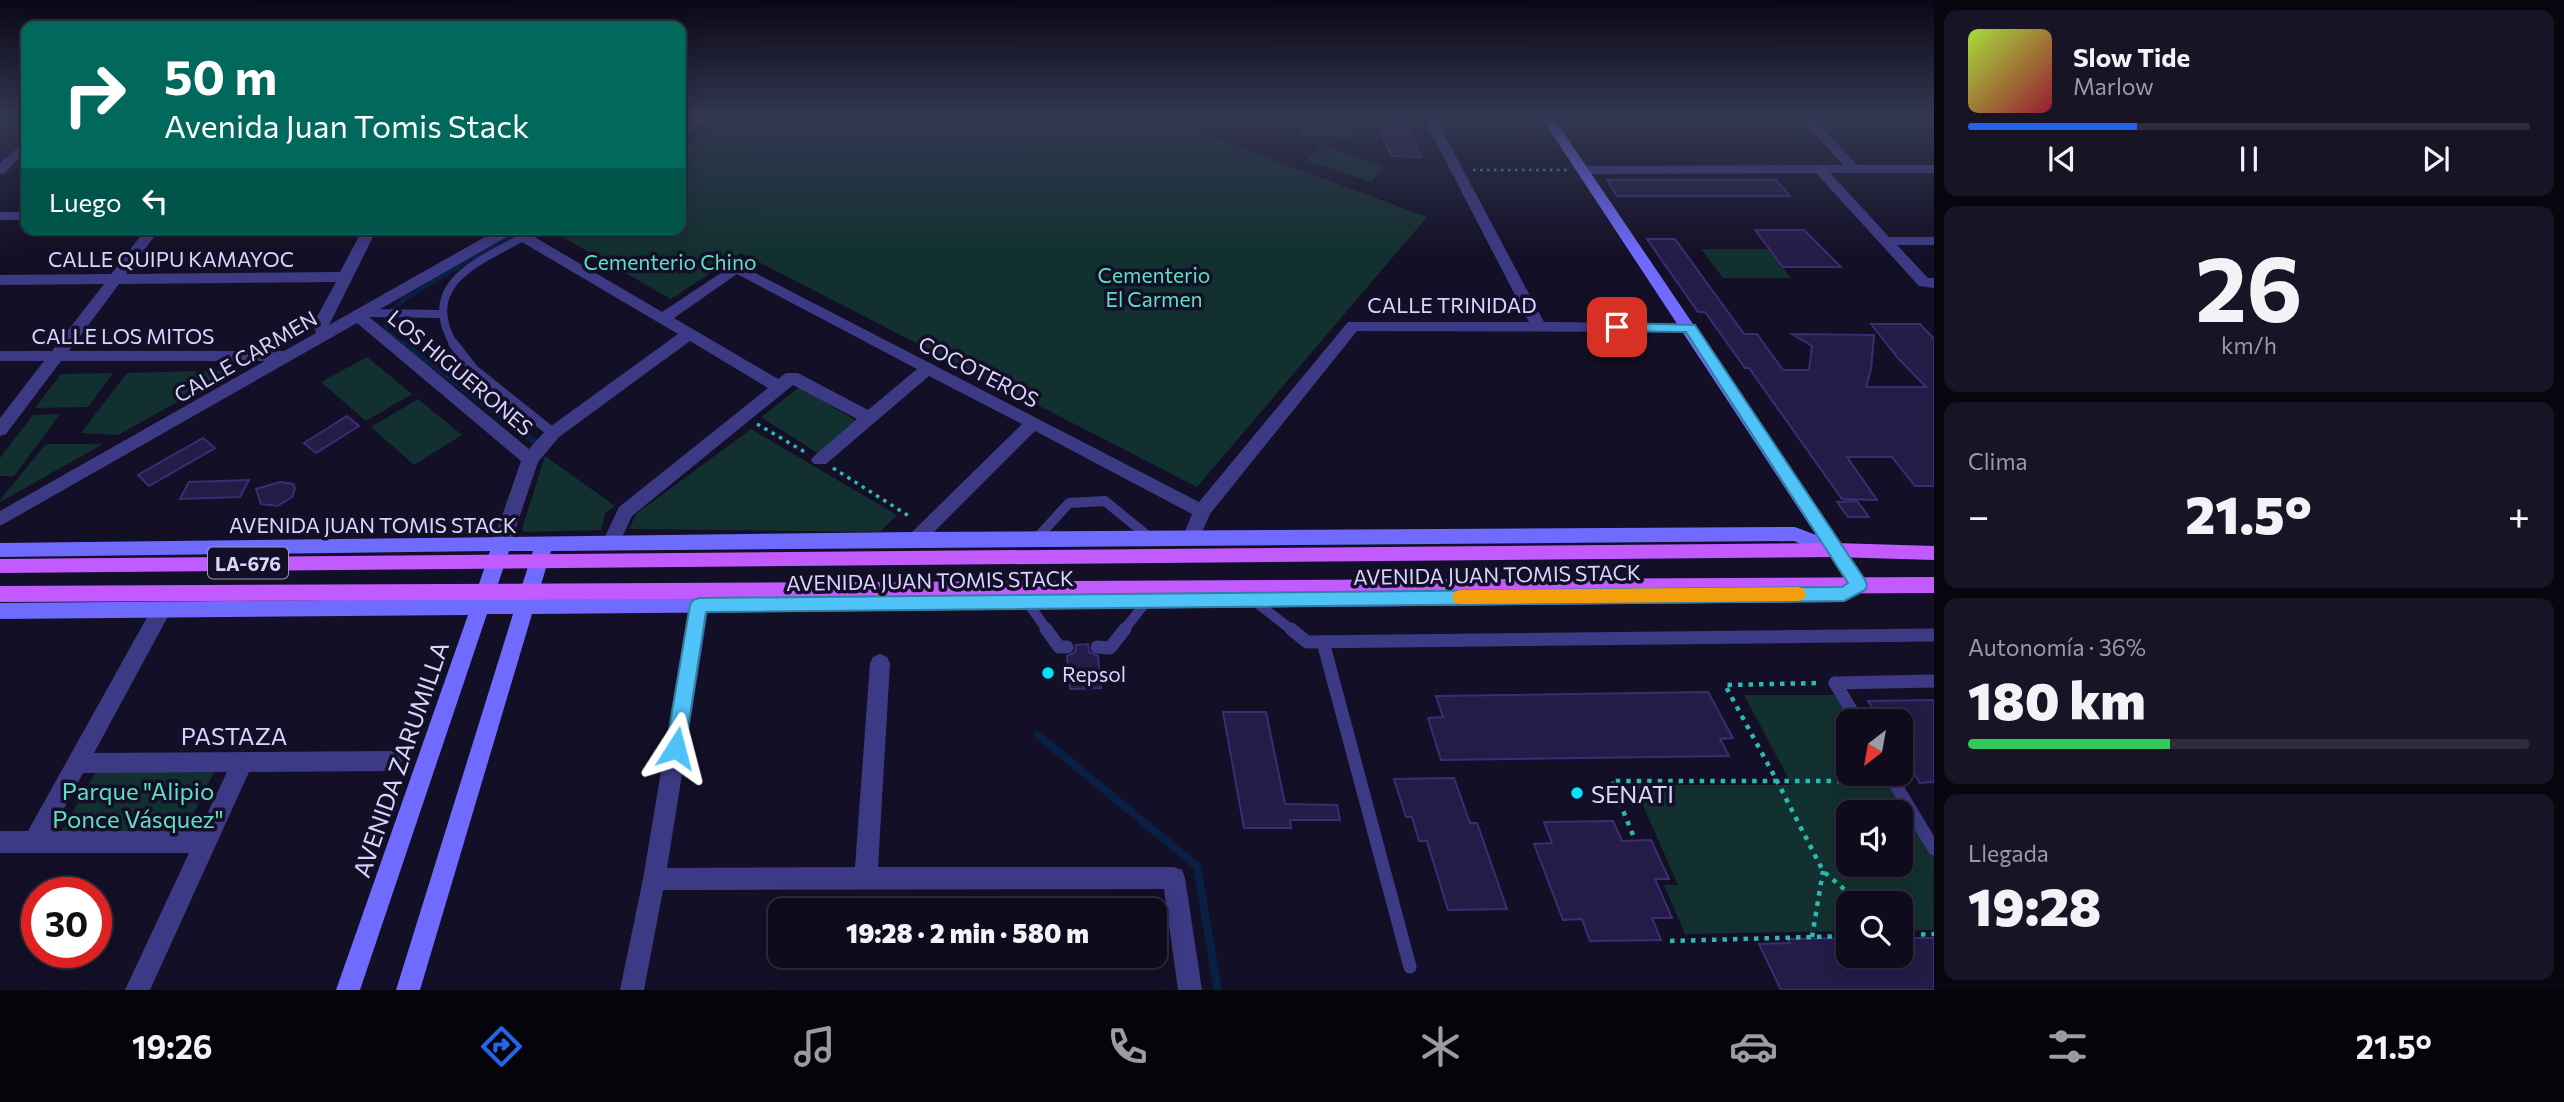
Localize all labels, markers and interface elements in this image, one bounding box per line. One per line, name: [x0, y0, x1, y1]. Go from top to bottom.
text: Slow Tide: [2073, 41, 2190, 72]
text: 50 m: [164, 45, 277, 105]
icon: right: [49, 49, 140, 140]
text: Marlow: [2073, 72, 2154, 100]
text: Avenida Juan Tomis Stack: [164, 105, 529, 145]
icon: previous: [2043, 140, 2081, 178]
icon: pause: [2230, 140, 2268, 178]
icon: next: [2417, 140, 2455, 178]
icon: left: [136, 182, 174, 220]
text: Luego: [49, 186, 122, 217]
text: 26: [2195, 229, 2303, 341]
street label: CALLE QUIPU KAMAYOC: [48, 246, 294, 271]
park label: Cementerio Chino: [583, 249, 757, 274]
park label: Cementerio El Carmen: [1098, 262, 1210, 311]
street label: CALLE TRINIDAD: [1367, 292, 1537, 317]
pin: [1587, 297, 1647, 357]
street label: LOS HIGUERONES: [383, 304, 539, 440]
street label: CALLE CARMEN: [169, 305, 321, 407]
icon: arrive: [1598, 308, 1636, 346]
street label: CALLE LOS MITOS: [32, 323, 214, 348]
street label: COCOTEROS: [915, 330, 1043, 412]
text: km/h: [2221, 331, 2277, 359]
text: Clima: [1968, 447, 2028, 475]
text: 21.5°: [2185, 481, 2312, 545]
text: −: [1968, 491, 1990, 538]
text: +: [2508, 491, 2530, 538]
street label: AVENIDA JUAN TOMIS STACK: [229, 512, 517, 537]
road number: LA-676: [208, 548, 288, 578]
street label: AVENIDA JUAN TOMIS STACK: [1353, 559, 1641, 589]
street label: AVENIDA JUAN TOMIS STACK: [786, 565, 1074, 595]
text: Autonomía · 36%: [1968, 633, 2146, 661]
street label: AVENIDA ZARUMILLA: [346, 637, 454, 881]
place label: Repsol: [1062, 661, 1126, 686]
marker: Repsol: [1040, 665, 1056, 681]
text: 180 km: [1968, 667, 2146, 731]
north arrow: [1836, 709, 1913, 786]
map controls: [1836, 709, 1913, 968]
position arrow: [639, 711, 713, 785]
street label: PASTAZA: [181, 721, 287, 750]
park label: Parque "Alipio Ponce Vásquez": [52, 776, 224, 833]
place label: SENATI: [1591, 779, 1674, 808]
marker: SENATI: [1569, 785, 1585, 801]
button: sound: [1836, 800, 1913, 877]
text: Llegada: [1968, 839, 2049, 867]
text: 19:28: [1968, 873, 2101, 937]
speed limit sign: 30: [21, 877, 112, 968]
button: search: [1836, 891, 1913, 968]
text: 19:28 · 2 min · 580 m: [846, 917, 1089, 948]
icon: directions: [477, 1022, 526, 1071]
icon: music: [790, 1022, 839, 1071]
icon: phone: [1103, 1022, 1152, 1071]
icon: climate: [1416, 1022, 1465, 1071]
icon: car: [1729, 1022, 1778, 1071]
icon: filters: [2043, 1022, 2092, 1071]
text: 19:26: [132, 1026, 213, 1066]
text: 21.5°: [2356, 1026, 2432, 1066]

